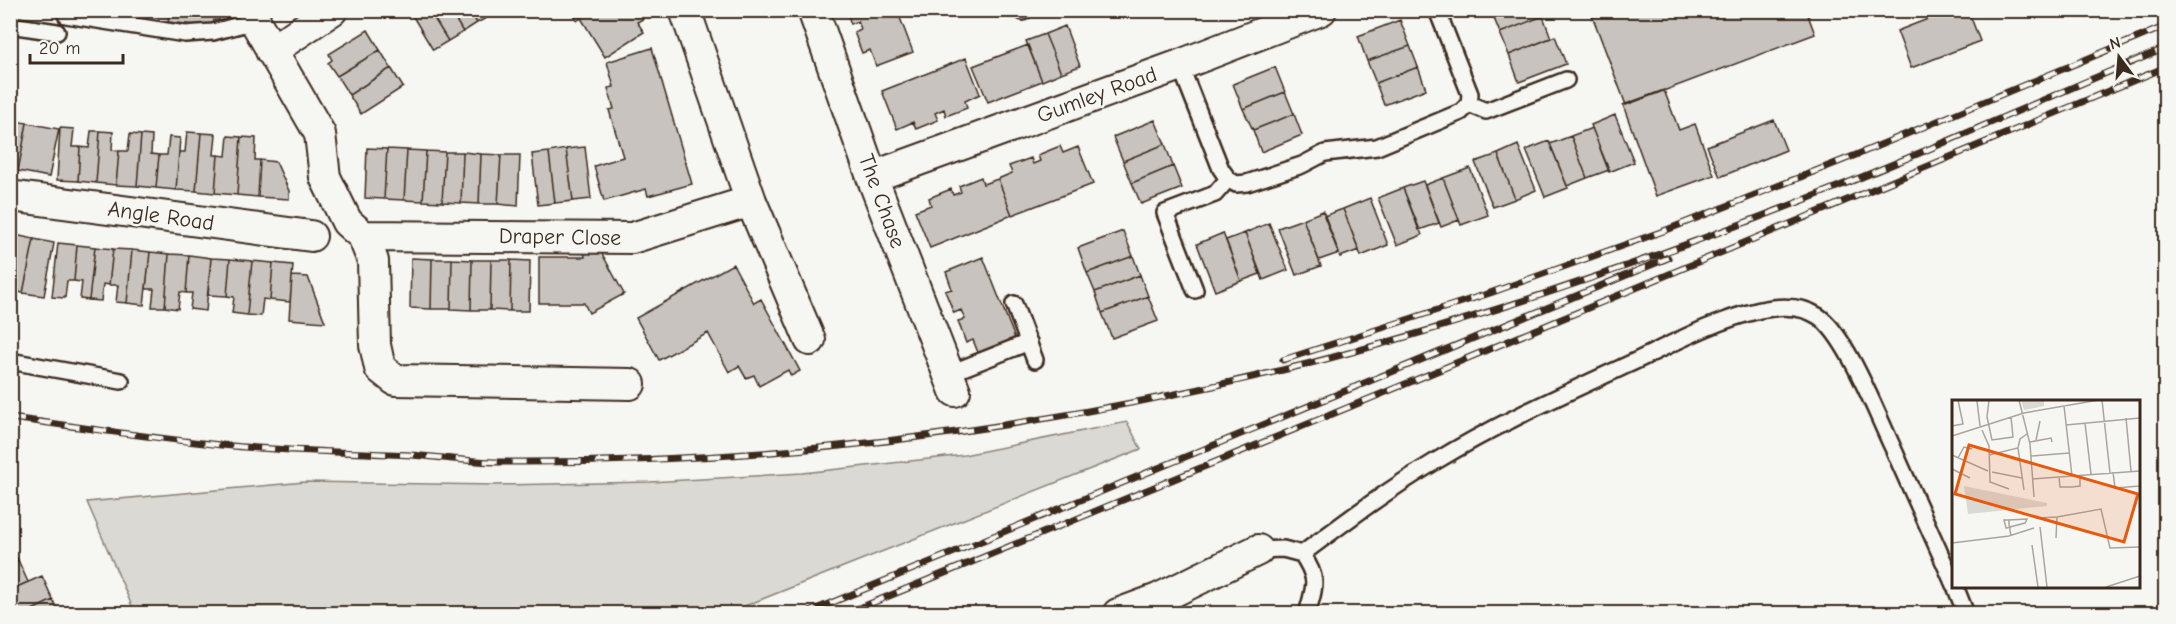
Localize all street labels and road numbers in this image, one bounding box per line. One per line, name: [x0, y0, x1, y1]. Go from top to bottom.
street label: Gumley Road: [1033, 61, 1161, 129]
street label: The Chase: [853, 150, 911, 252]
street label: Angle Road: [106, 196, 216, 236]
street label: Draper Close: [499, 223, 621, 251]

